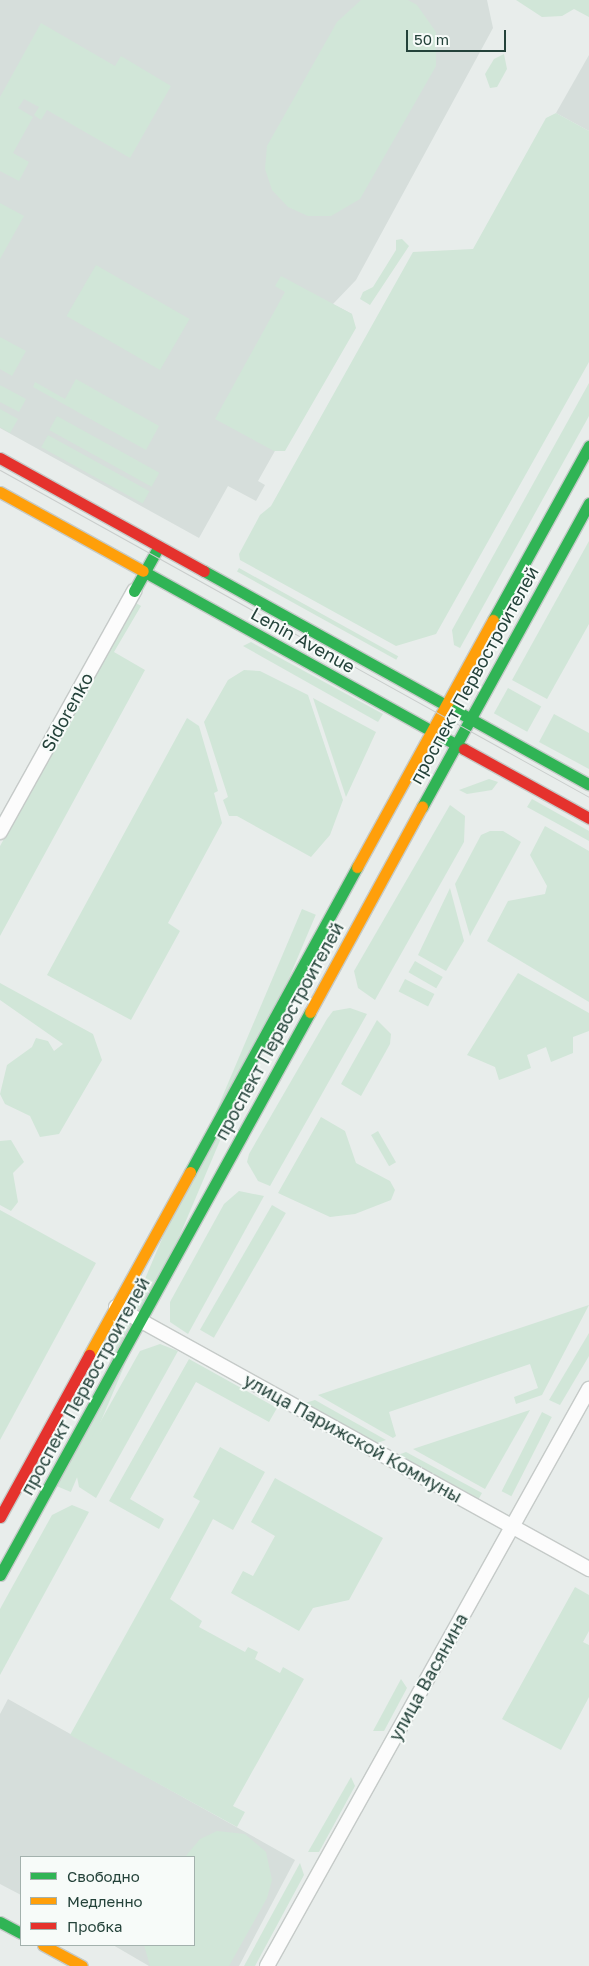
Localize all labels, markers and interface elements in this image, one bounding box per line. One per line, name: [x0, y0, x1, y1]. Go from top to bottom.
scale bar: [409, 20, 509, 52]
text: 50 m: [414, 30, 449, 48]
street label: проспект Первостроителей: [405, 562, 543, 788]
street label: Lenin Avenue: [247, 603, 359, 677]
street label: Sidorenko: [36, 669, 98, 755]
street label: проспект Первостроителей: [210, 918, 348, 1144]
street label: проспект Первостроителей: [16, 1273, 154, 1499]
street label: улица Парижской Коммуны: [240, 1369, 466, 1507]
street label: улица Васянина: [384, 1609, 472, 1745]
legend: [20, 1856, 195, 1946]
text: Свободно: [67, 1867, 140, 1885]
text: Медленно: [67, 1892, 143, 1910]
text: Пробка: [67, 1917, 122, 1935]

